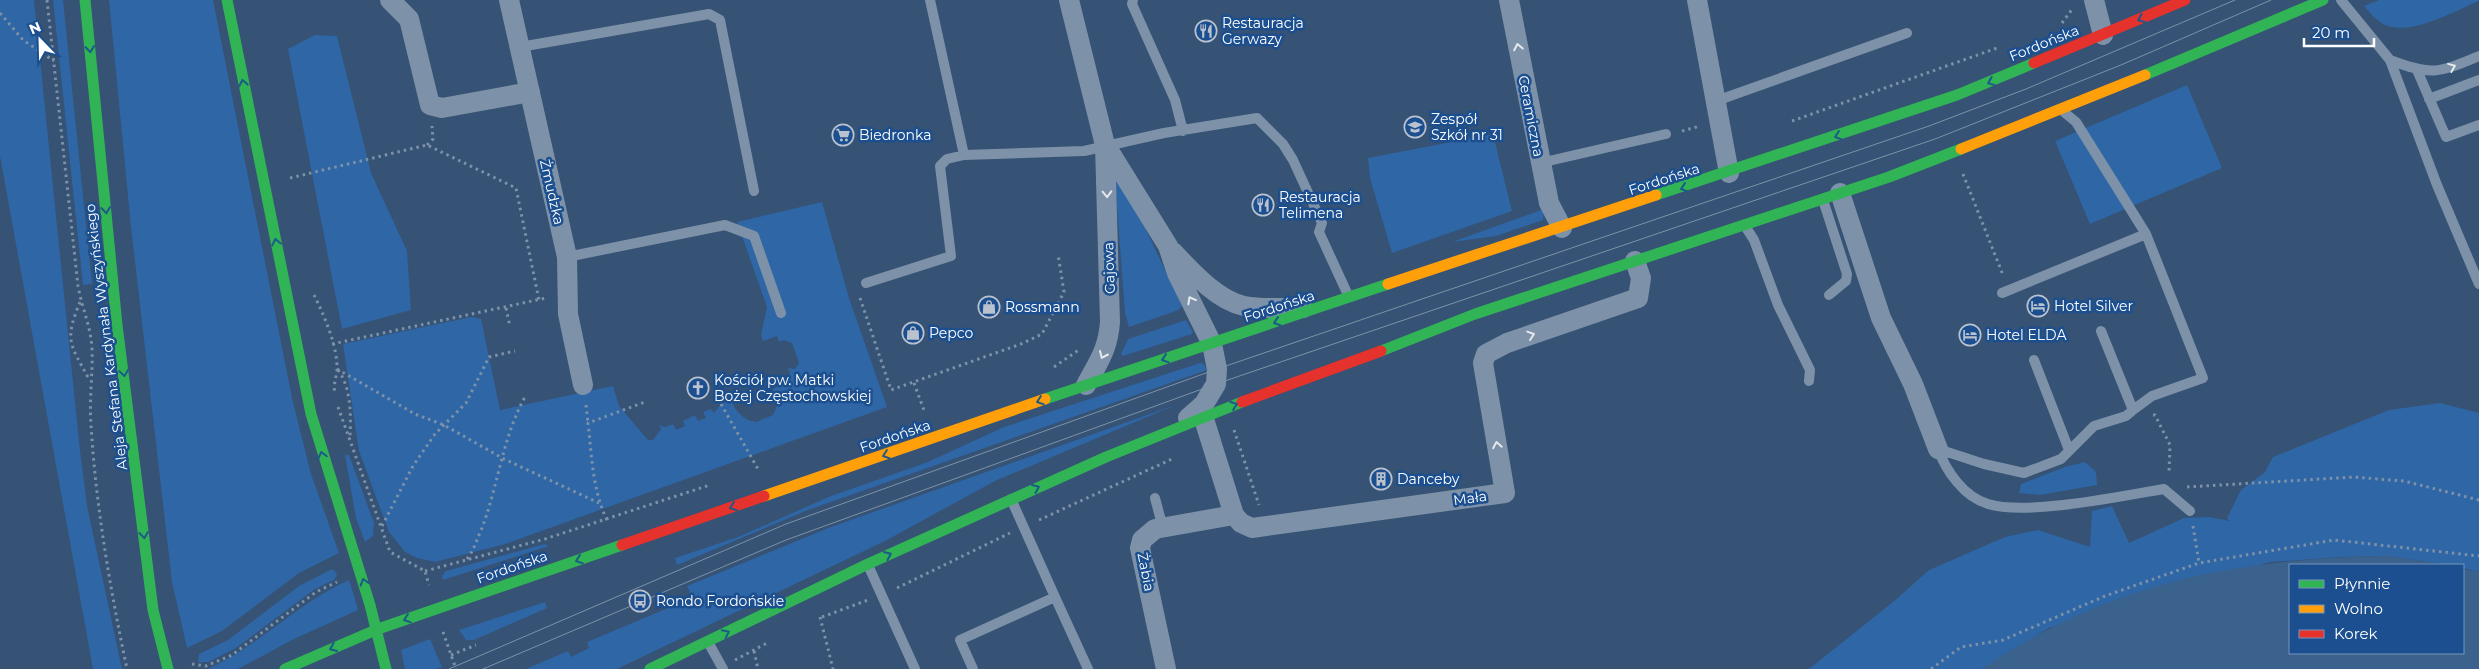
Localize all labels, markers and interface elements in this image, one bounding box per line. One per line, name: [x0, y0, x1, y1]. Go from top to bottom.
one-way arrow: [2137, 13, 2146, 24]
place label: Restauracja Gerwazy: [1222, 14, 1304, 48]
north arrow: [15, 15, 65, 65]
scale bar: [2304, 15, 2374, 47]
text: N: [26, 18, 44, 39]
restaurant icon: Restauracja Gerwazy: [1194, 19, 1218, 43]
street label: Fordońska: [2006, 21, 2082, 65]
text: 20 m: [2312, 23, 2350, 42]
one-way arrow: [1513, 43, 1523, 51]
one-way arrow: [84, 45, 95, 53]
one-way arrow: [2447, 63, 2456, 74]
street label: Ceramiczna: [1514, 74, 1548, 158]
one-way arrow: [1987, 75, 1996, 86]
one-way arrow: [239, 79, 249, 87]
place label: Zespół Szkół nr 31: [1431, 110, 1503, 144]
school or university icon: Zespół Szkół nr 31: [1403, 115, 1427, 139]
supermarket icon: Biedronka: [831, 123, 855, 147]
place label: Biedronka: [859, 126, 931, 144]
one-way arrow: [1834, 130, 1842, 140]
street label: Żmudzka: [536, 158, 568, 226]
street label: Fordońska: [1626, 159, 1702, 199]
one-way arrow: [1680, 182, 1688, 192]
place label: Restauracja Telimena: [1279, 188, 1361, 222]
one-way arrow: [1101, 190, 1112, 198]
restaurant icon: Restauracja Telimena: [1251, 193, 1275, 217]
street label: Aleja Stefana Kardynała Wyszyńskiego: [81, 203, 131, 471]
one-way arrow: [100, 206, 111, 214]
one-way arrow: [271, 238, 282, 247]
street label: Gajowa: [1099, 242, 1119, 294]
street label: Fordońska: [1241, 286, 1317, 326]
hotel icon: Hotel Silver: [2026, 294, 2050, 318]
shop icon: Rossmann: [977, 295, 1001, 319]
one-way arrow: [1187, 296, 1197, 305]
place label: Hotel Silver: [2054, 297, 2133, 315]
place label: Rossmann: [1005, 298, 1080, 316]
one-way arrow: [1273, 316, 1282, 326]
shop icon: Pepco: [901, 321, 925, 345]
hotel icon: Hotel ELDA: [1958, 323, 1982, 347]
place label: Pepco: [929, 324, 974, 342]
place label: Hotel ELDA: [1986, 326, 2068, 344]
one-way arrow: [1526, 331, 1534, 341]
one-way arrow: [1098, 350, 1109, 359]
one-way arrow: [1162, 353, 1170, 363]
one-way arrow: [118, 370, 129, 378]
place label: Kościół pw. Matki Bożej Częstochowskiej: [714, 371, 871, 405]
church icon: Kościół pw. Matki Bożej Częstochowskiej: [686, 376, 710, 400]
one-way arrow: [1036, 395, 1045, 405]
one-way arrow: [1230, 401, 1238, 411]
street label: Fordońska: [857, 415, 933, 457]
one-way arrow: [1492, 441, 1502, 449]
one-way arrow: [883, 449, 891, 459]
one-way arrow: [317, 451, 328, 460]
building icon: Danceby: [1369, 467, 1393, 491]
place label: Danceby: [1397, 470, 1460, 488]
one-way arrow: [1031, 484, 1040, 495]
street label: Mała: [1452, 487, 1488, 509]
one-way arrow: [729, 502, 737, 512]
one-way arrow: [138, 531, 149, 539]
street label: Fordońska: [474, 546, 550, 588]
one-way arrow: [883, 551, 892, 561]
street label: Żabia: [1133, 551, 1159, 593]
one-way arrow: [575, 554, 584, 564]
legend: [2289, 564, 2464, 654]
text: Płynnie: [2334, 574, 2390, 593]
one-way arrow: [360, 579, 370, 587]
bus stop icon: Rondo Fordońskie: [628, 589, 652, 613]
place label: Rondo Fordońskie: [656, 592, 784, 610]
text: Wolno: [2334, 599, 2383, 618]
one-way arrow: [404, 613, 412, 623]
text: Korek: [2334, 624, 2378, 643]
one-way arrow: [721, 628, 730, 639]
one-way arrow: [329, 642, 338, 652]

